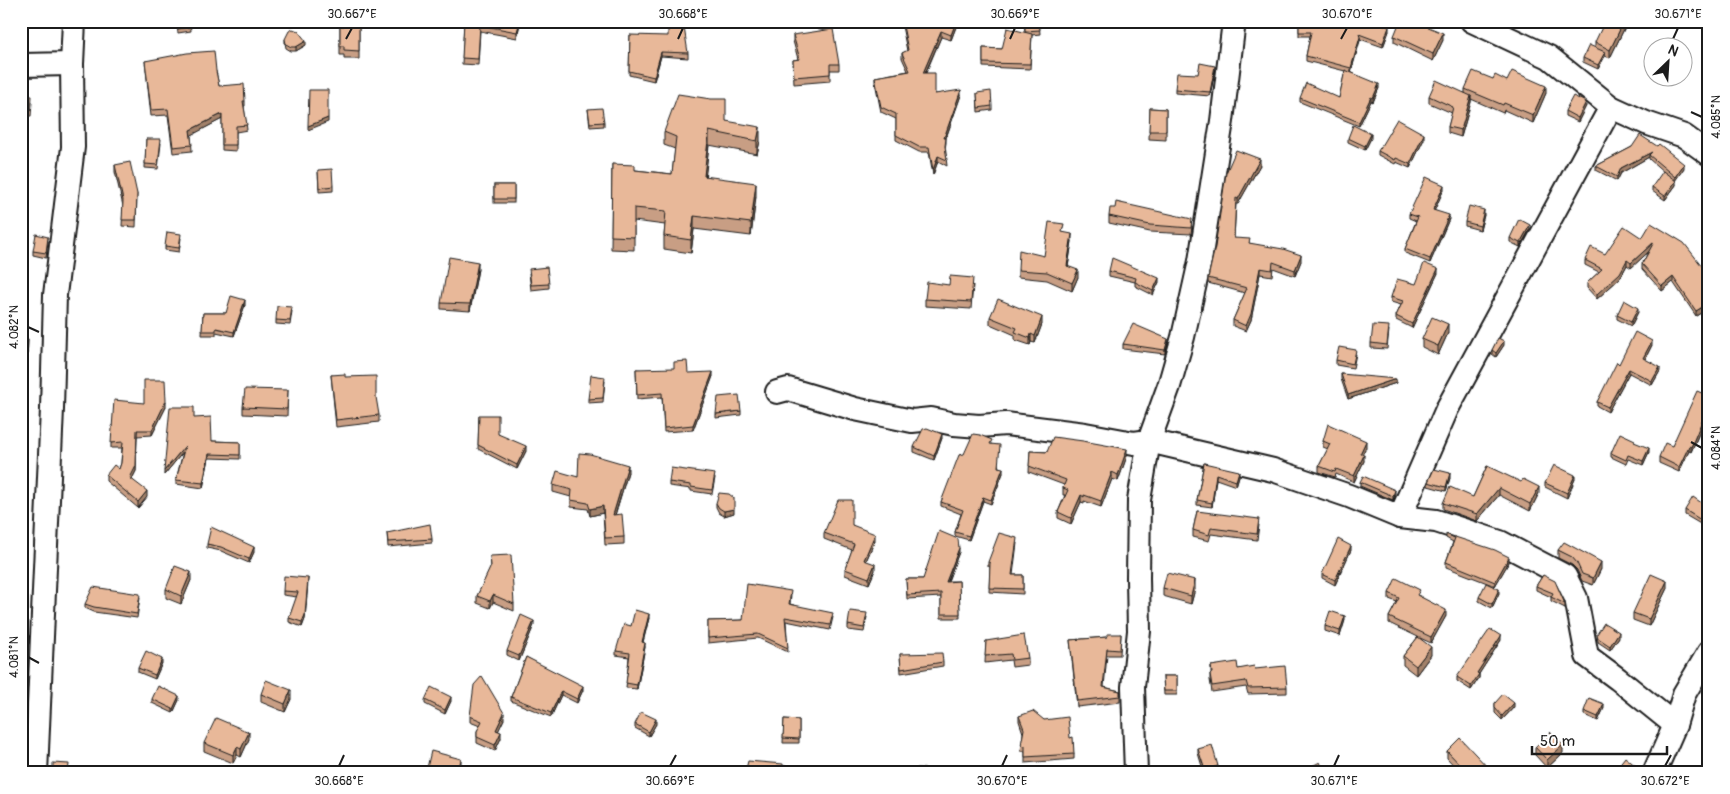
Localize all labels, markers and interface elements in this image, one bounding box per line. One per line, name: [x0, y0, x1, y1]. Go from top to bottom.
text: 30.667°E: [327, 7, 377, 22]
text: 30.668°E: [658, 7, 708, 22]
text: 30.669°E: [990, 7, 1040, 22]
text: 30.670°E: [1322, 7, 1372, 22]
text: 30.671°E: [1655, 7, 1701, 22]
north arrow: [1642, 38, 1692, 88]
text: N: [1665, 41, 1681, 60]
text: 4.085°N: [1709, 95, 1724, 139]
text: 4.082°N: [7, 305, 22, 349]
text: 4.084°N: [1709, 426, 1724, 470]
text: 4.081°N: [7, 636, 22, 678]
scale bar: [1532, 724, 1668, 756]
text: 50 m: [1540, 732, 1575, 751]
text: 30.668°E: [314, 774, 364, 789]
text: 30.669°E: [645, 774, 695, 789]
text: 30.670°E: [977, 774, 1027, 789]
text: 30.671°E: [1311, 774, 1357, 789]
text: 30.672°E: [1641, 774, 1689, 789]

